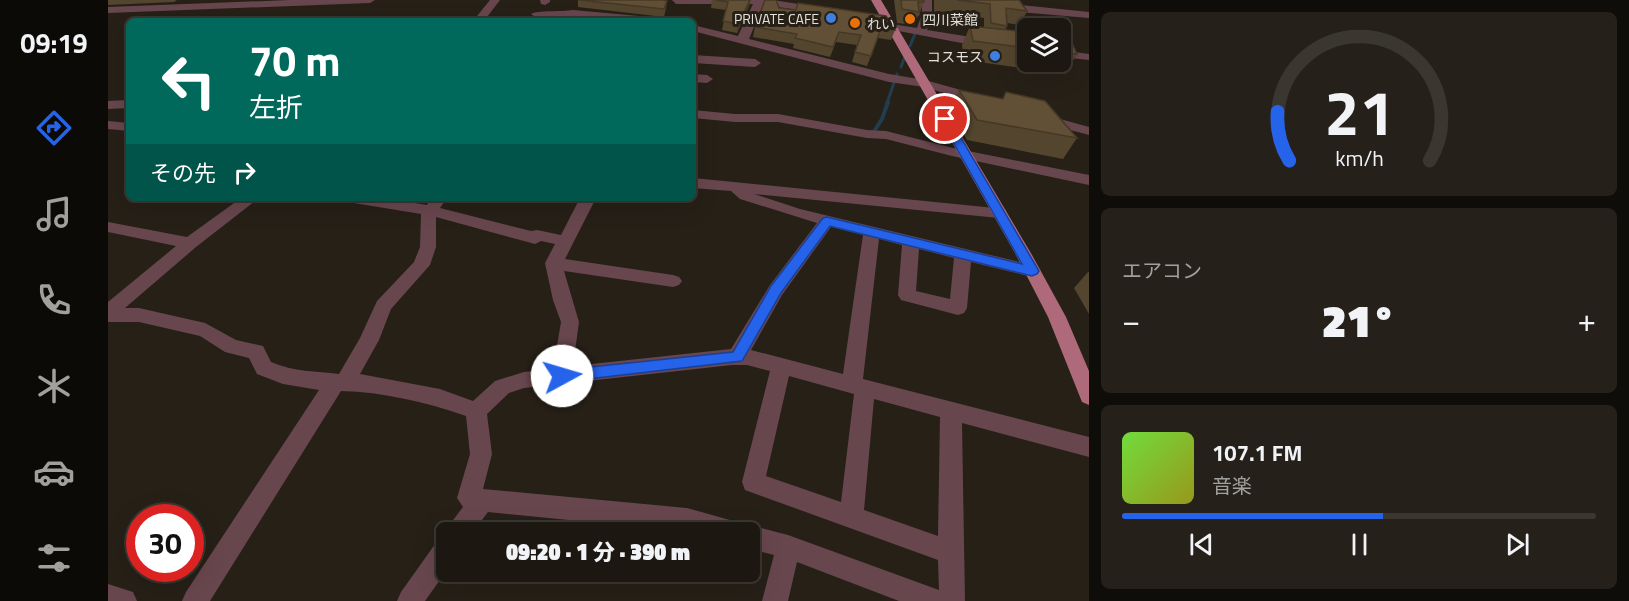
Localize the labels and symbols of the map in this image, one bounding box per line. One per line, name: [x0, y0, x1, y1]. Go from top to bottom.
place label: PRIVATE CAFE: [734, 8, 819, 29]
place label: 四川菜館: [922, 9, 978, 30]
marker: PRIVATE CAFE: [824, 11, 838, 25]
marker: 四川菜館: [903, 12, 917, 26]
place label: れい: [867, 13, 895, 34]
marker: れい: [848, 16, 862, 30]
place label: コスモス: [927, 46, 983, 67]
marker: コスモス: [988, 49, 1002, 63]
pin: [919, 93, 970, 144]
position arrow: [530, 344, 594, 408]
speed limit sign: 30: [126, 504, 204, 582]

